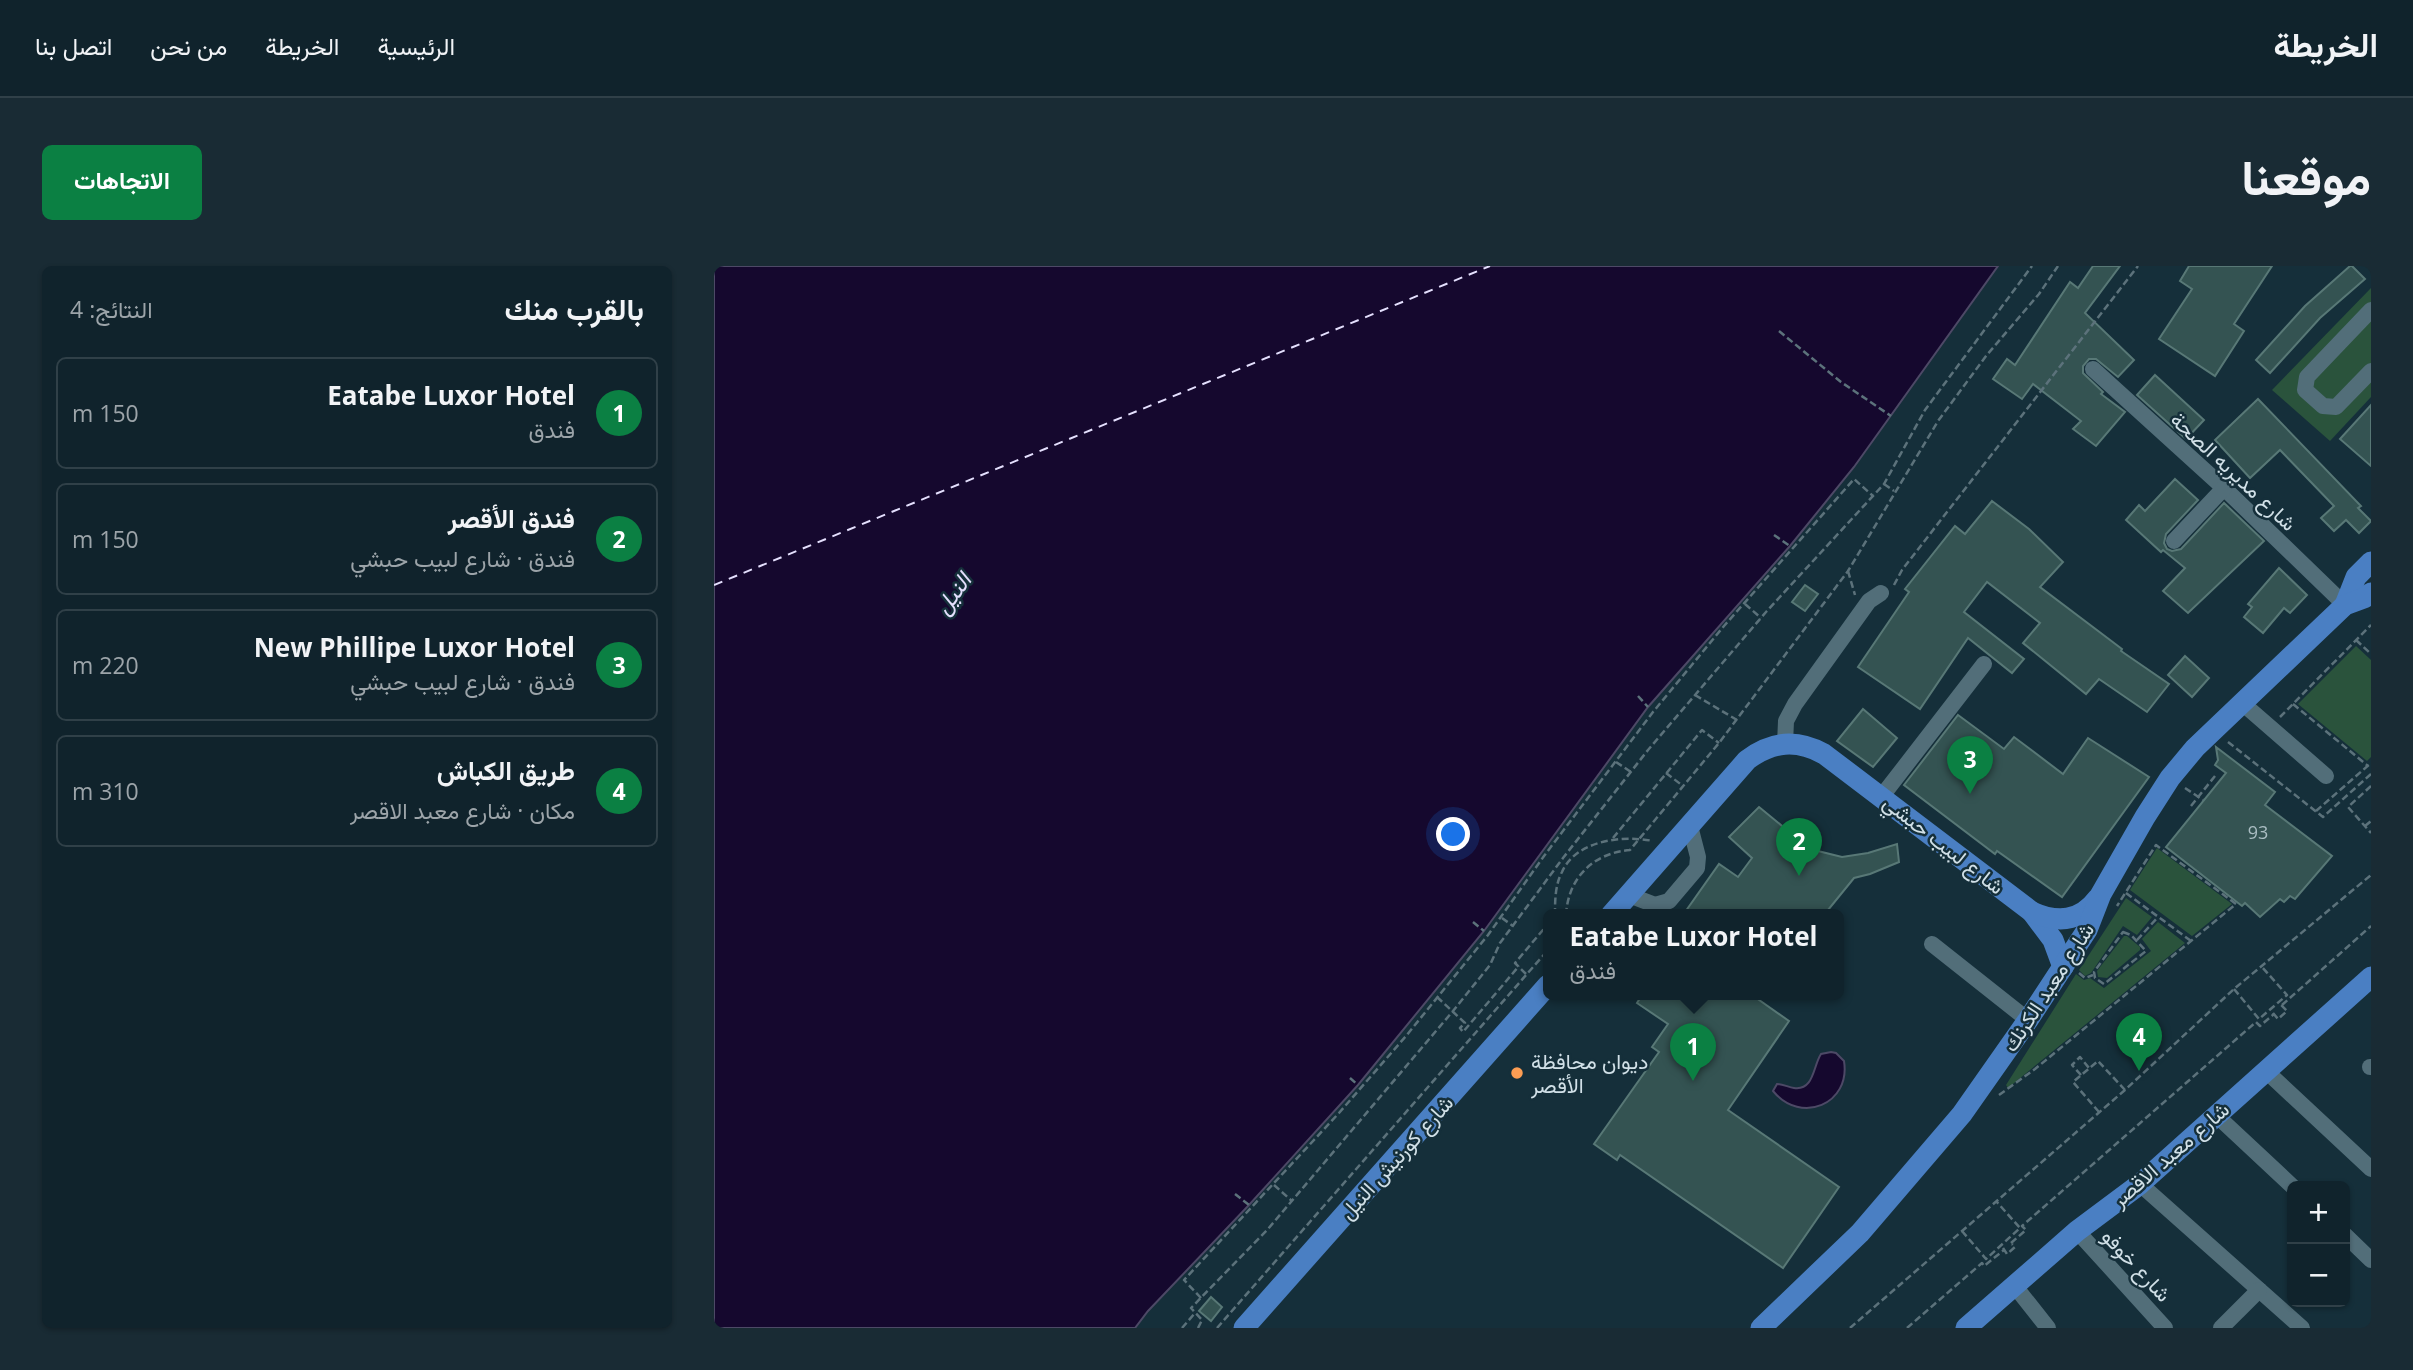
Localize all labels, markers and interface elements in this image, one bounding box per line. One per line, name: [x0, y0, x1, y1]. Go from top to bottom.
text: الخريطة: [2274, 22, 2378, 67]
text: اتصل بنا: [35, 29, 112, 62]
text: من نحن: [150, 29, 227, 62]
text: الخريطة: [265, 29, 339, 62]
text: الرئيسية: [377, 29, 455, 62]
text: موقعنا: [2241, 143, 2371, 209]
button: الاتجاهات: [42, 145, 202, 220]
text: بالقرب منك: [504, 288, 644, 329]
text: النتائج: 4: [70, 293, 153, 325]
text: Eatabe Luxor Hotel: [327, 377, 575, 413]
text: 150 m: [72, 397, 139, 429]
text: 1: [612, 397, 626, 429]
street label: شارع مديريه الصحة: [2164, 405, 2303, 537]
text: فندق: [529, 413, 575, 445]
text: فندق الأقصر: [448, 500, 575, 536]
text: 150 m: [72, 523, 139, 555]
text: 2: [612, 523, 626, 555]
text: فندق · شارع لبيب حبشي: [350, 542, 575, 574]
water label: النيل: [926, 564, 980, 620]
text: New Phillipe Luxor Hotel: [254, 629, 575, 665]
text: 220 m: [72, 649, 139, 681]
text: 3: [612, 649, 626, 681]
text: فندق · شارع لبيب حبشي: [350, 665, 575, 697]
pin: 3: [1947, 736, 1993, 794]
text: طريق الكباش: [437, 752, 575, 788]
text: 310 m: [72, 775, 139, 807]
text: 4: [612, 775, 626, 807]
street label: شارع لبيب حبشي: [1875, 788, 2010, 903]
text: مكان · شارع معبد الاقصر: [350, 794, 575, 826]
your location: [1436, 817, 1470, 851]
pin: 2: [1776, 818, 1822, 876]
house number: 93: [2248, 820, 2268, 844]
popup: [1543, 909, 1844, 1000]
street label: شارع معبد الكرنك: [1996, 917, 2101, 1057]
text: Eatabe Luxor Hotel: [1570, 918, 1817, 954]
text: فندق: [1570, 954, 1616, 986]
pin: 4: [2116, 1013, 2162, 1071]
pin: 1: [1670, 1023, 1716, 1081]
place label: ديوان محافظة الأقصر: [1530, 1047, 1648, 1099]
marker: ديوان محافظة الأقصر: [1509, 1065, 1525, 1081]
street label: شارع كورنيش النيل: [1333, 1089, 1460, 1226]
street label: شارع معبد الاقصر: [2104, 1095, 2235, 1214]
map controls: [2287, 1181, 2350, 1307]
button: +: [2287, 1181, 2350, 1244]
street label: شارع خوفو: [2095, 1223, 2178, 1308]
button: −: [2287, 1244, 2350, 1307]

